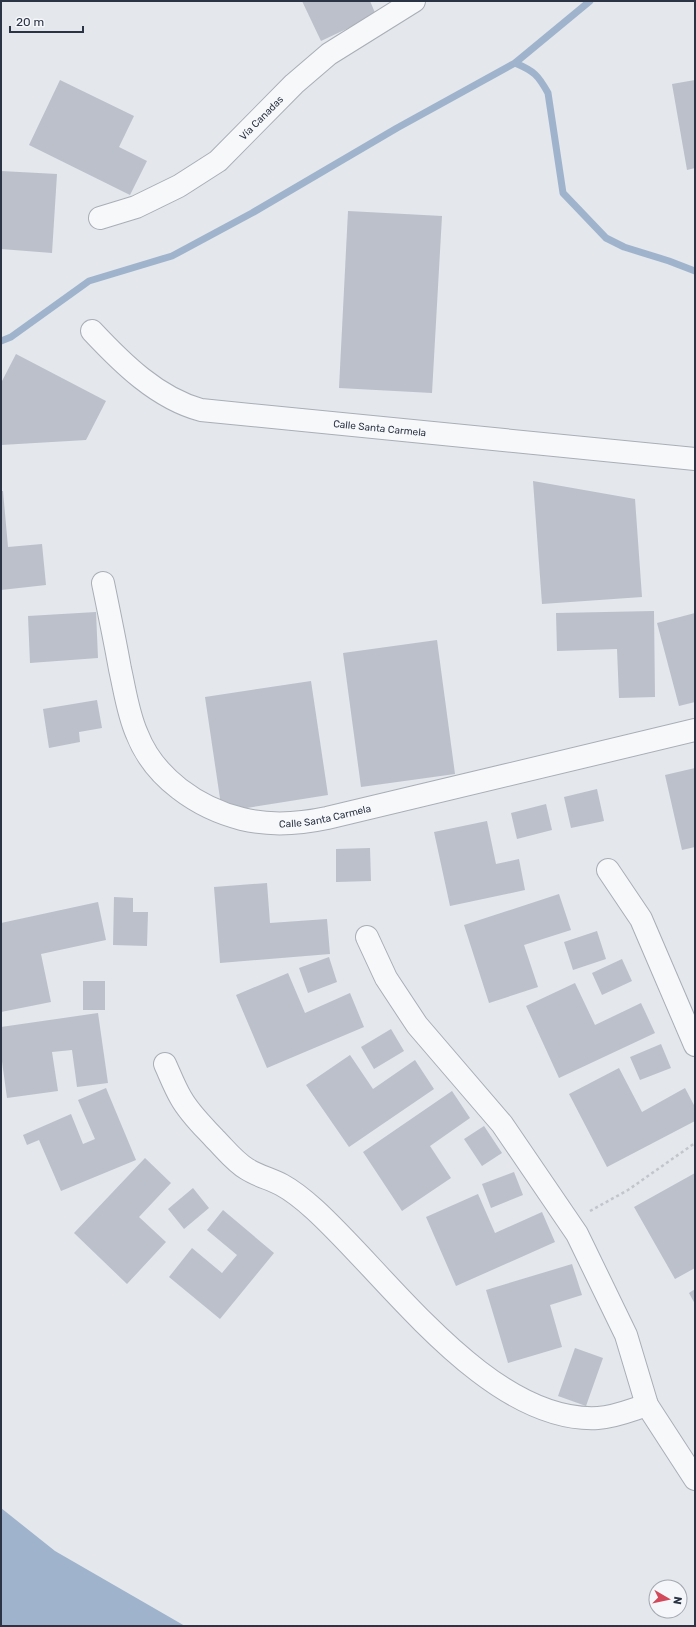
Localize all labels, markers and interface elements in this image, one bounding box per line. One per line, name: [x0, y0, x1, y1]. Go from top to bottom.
scale bar: [10, 8, 83, 34]
text: 20 m: [16, 15, 44, 29]
street label: Vía Canadas: [237, 94, 286, 143]
street label: Calle Santa Carmela: [333, 418, 427, 439]
street label: Calle Santa Carmela: [279, 803, 372, 830]
north arrow: [648, 1579, 688, 1619]
text: N: [670, 1596, 684, 1605]

